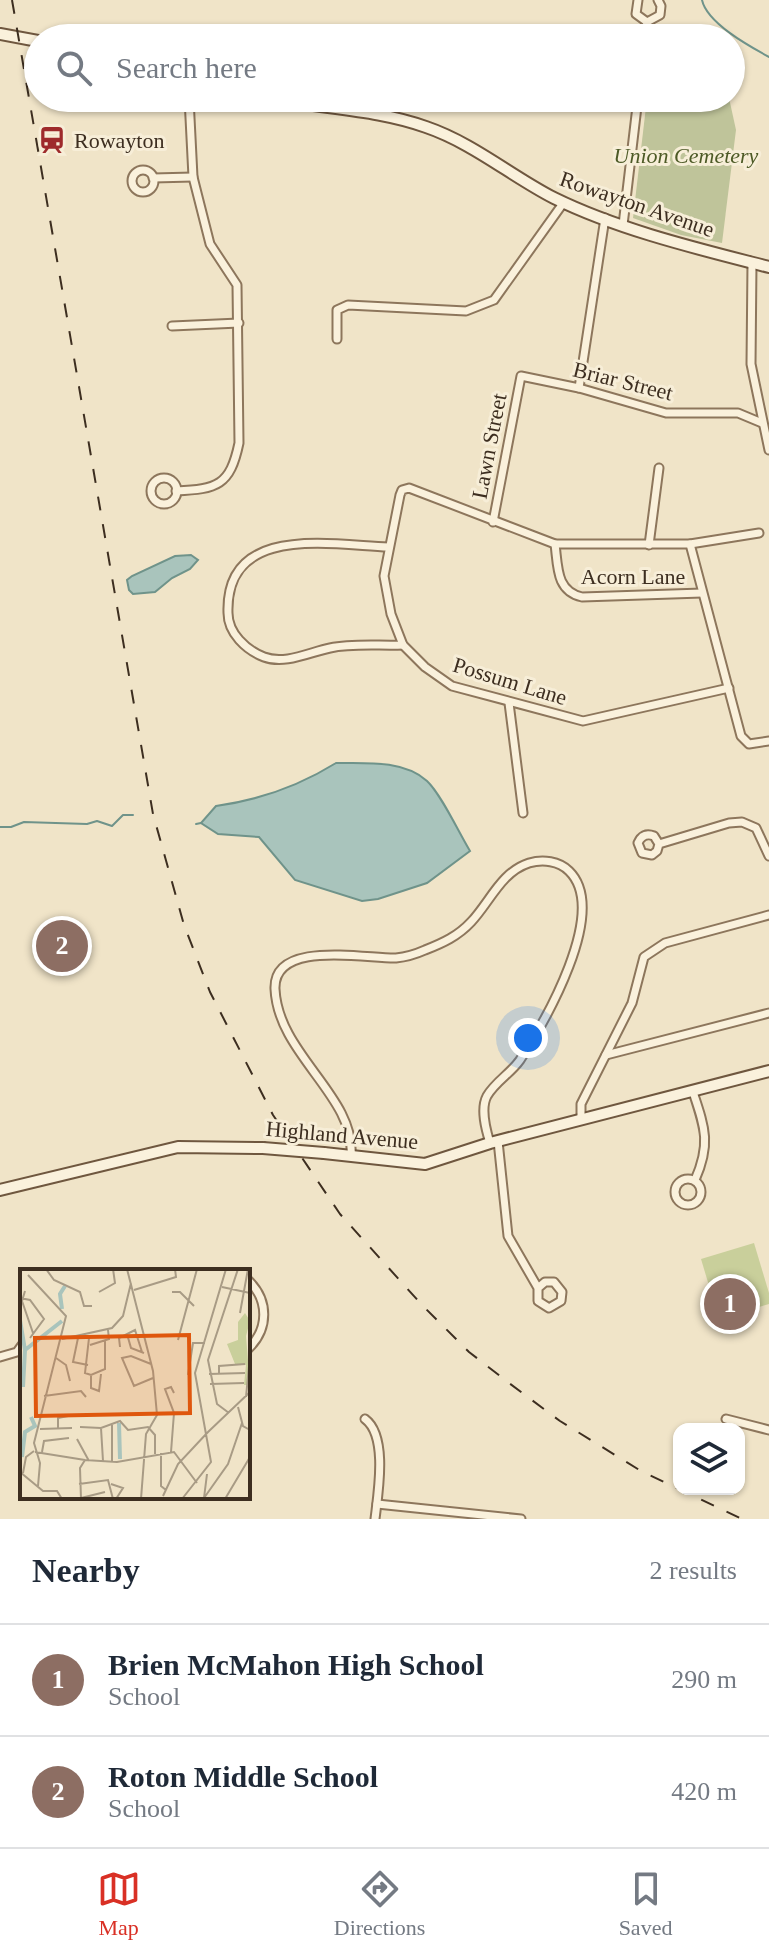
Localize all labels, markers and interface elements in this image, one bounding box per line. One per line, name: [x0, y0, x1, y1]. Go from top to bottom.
search box: [24, 24, 745, 112]
icon: search: [52, 46, 96, 90]
text: Search here: [116, 51, 257, 84]
station icon: Rowayton: [37, 125, 67, 155]
place label: Rowayton: [74, 128, 164, 153]
park label: Union Cemetery: [614, 143, 759, 168]
street label: Rowayton Avenue: [557, 166, 717, 242]
street label: Briar Street: [570, 357, 676, 405]
street label: Lawn Street: [467, 391, 511, 501]
street label: Acorn Lane: [581, 564, 685, 589]
street label: Possum Lane: [450, 652, 570, 710]
pin: 2: [36, 916, 88, 976]
your location: [508, 1018, 548, 1058]
street label: Highland Avenue: [265, 1116, 419, 1154]
inset map: [20, 1269, 250, 1499]
pin: 1: [704, 1274, 756, 1334]
map controls: [673, 1423, 745, 1495]
button: layers: [673, 1423, 745, 1495]
text: Nearby: [32, 1552, 140, 1589]
text: 2 results: [650, 1556, 737, 1585]
text: Brien McMahon High School: [108, 1648, 484, 1681]
text: 1: [52, 1665, 65, 1694]
text: 290 m: [671, 1665, 737, 1694]
text: School: [108, 1682, 180, 1711]
text: Roton Middle School: [108, 1760, 378, 1793]
text: 2: [52, 1777, 65, 1806]
text: 420 m: [671, 1777, 737, 1806]
text: School: [108, 1794, 180, 1823]
tab: Map: [97, 1867, 141, 1941]
tab: Directions: [334, 1867, 425, 1941]
tab: Saved: [619, 1867, 672, 1941]

